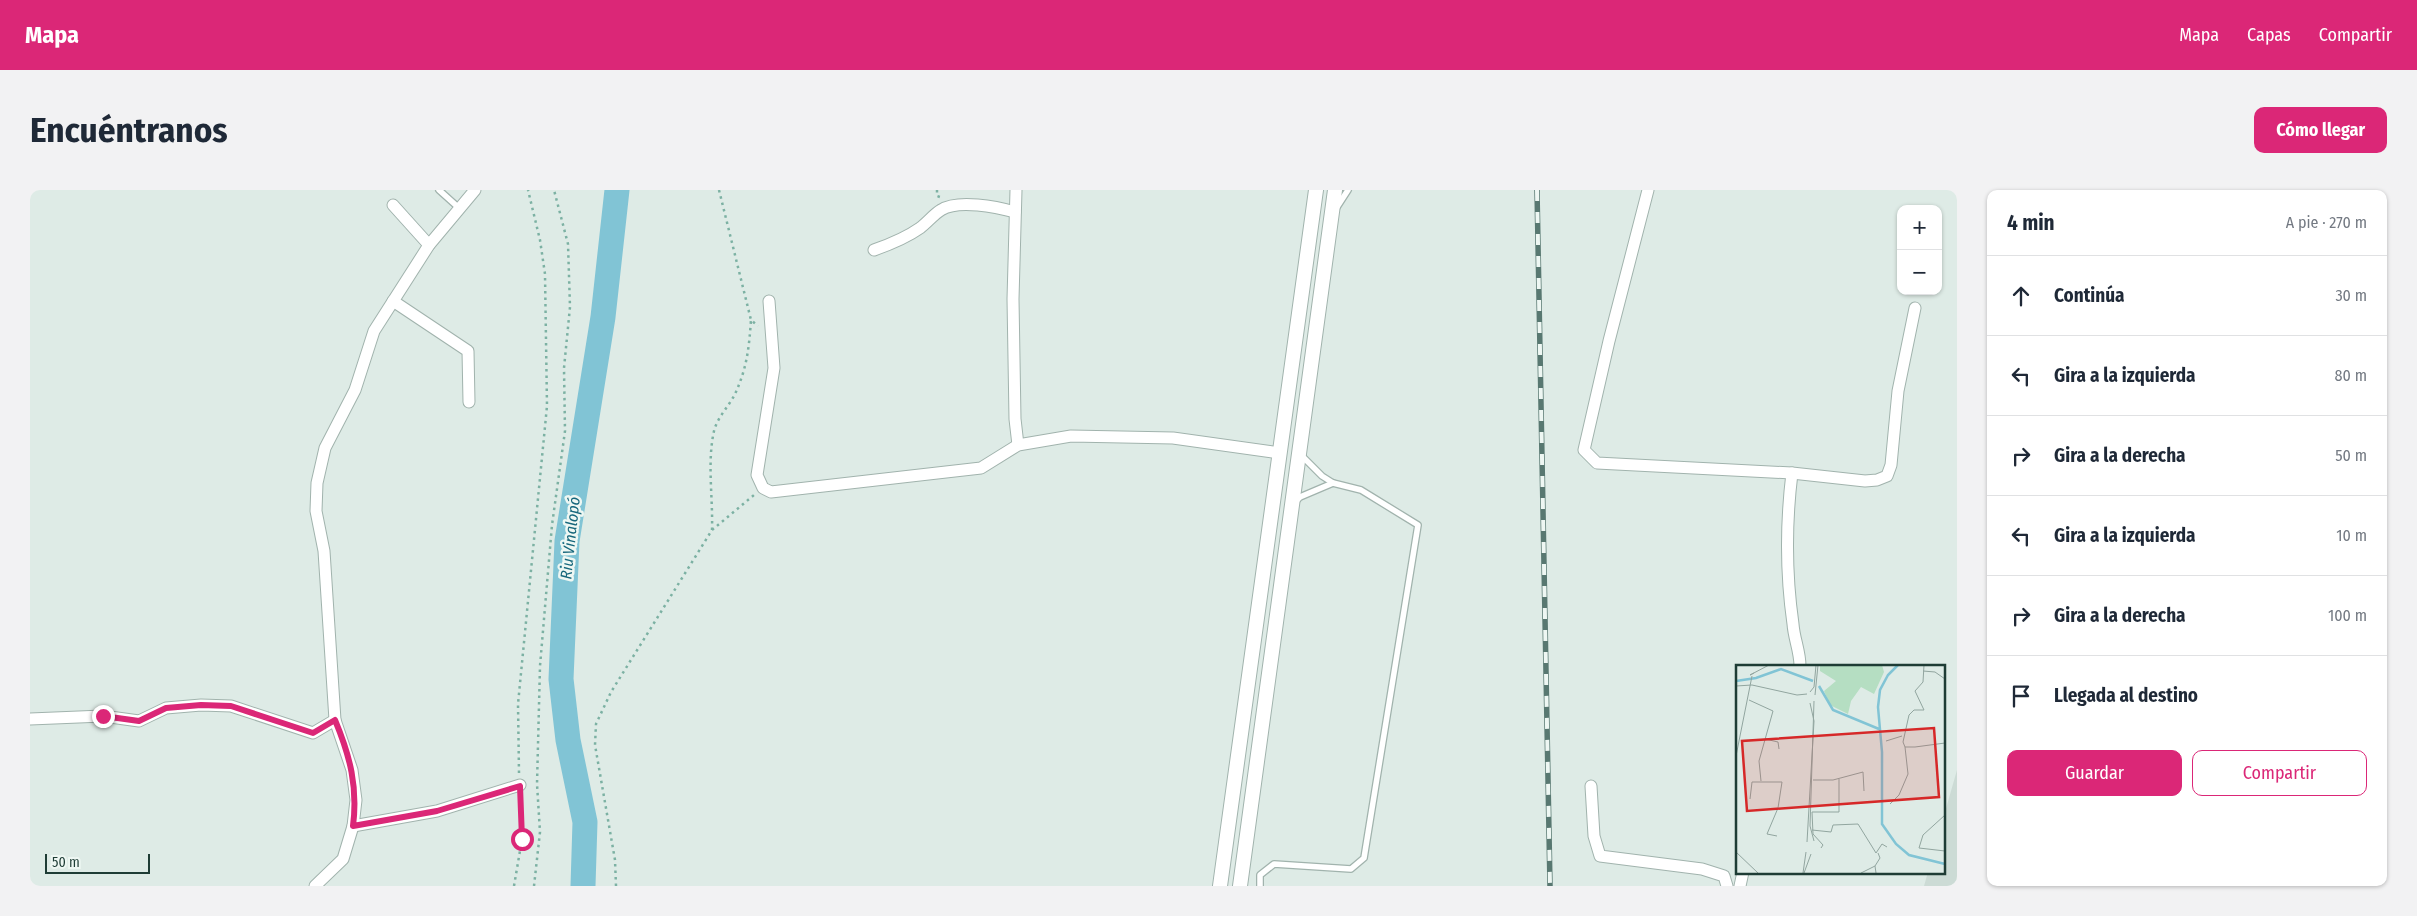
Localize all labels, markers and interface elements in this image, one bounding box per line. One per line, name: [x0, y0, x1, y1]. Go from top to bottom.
text: Mapa: [25, 21, 79, 49]
text: Mapa: [2179, 24, 2219, 46]
text: Capas: [2247, 24, 2291, 46]
text: Compartir: [2319, 24, 2392, 46]
button: Cómo llegar: [2254, 107, 2387, 153]
text: Encuéntranos: [30, 109, 228, 151]
map controls: [1897, 205, 1942, 295]
button: +: [1897, 205, 1942, 250]
text: 4 min: [2007, 210, 2055, 236]
text: A pie · 270 m: [2286, 213, 2367, 232]
button: −: [1897, 250, 1942, 295]
icon: ahead: [2007, 282, 2035, 310]
text: Continúa: [2054, 284, 2125, 307]
text: 30 m: [2335, 286, 2367, 305]
icon: left: [2007, 362, 2035, 390]
text: Gira a la izquierda: [2054, 364, 2196, 387]
text: 80 m: [2335, 366, 2367, 385]
icon: right: [2007, 442, 2035, 470]
text: Gira a la derecha: [2054, 444, 2186, 467]
text: 50 m: [2335, 446, 2367, 465]
water label: Riu Vinalopó: [556, 496, 584, 580]
icon: left: [2007, 522, 2035, 550]
text: Gira a la izquierda: [2054, 524, 2196, 547]
text: 10 m: [2336, 526, 2367, 545]
icon: right: [2007, 602, 2035, 630]
text: Gira a la derecha: [2054, 604, 2186, 627]
text: 100 m: [2328, 606, 2367, 625]
inset map: [1736, 665, 1944, 874]
icon: arrive: [2007, 682, 2035, 710]
text: Llegada al destino: [2054, 684, 2198, 707]
route end: [92, 705, 115, 728]
button: Guardar: [2007, 750, 2182, 796]
button: Compartir: [2192, 750, 2367, 796]
route start: [511, 828, 534, 851]
scale bar: [45, 851, 150, 874]
text: 50 m: [52, 854, 80, 871]

